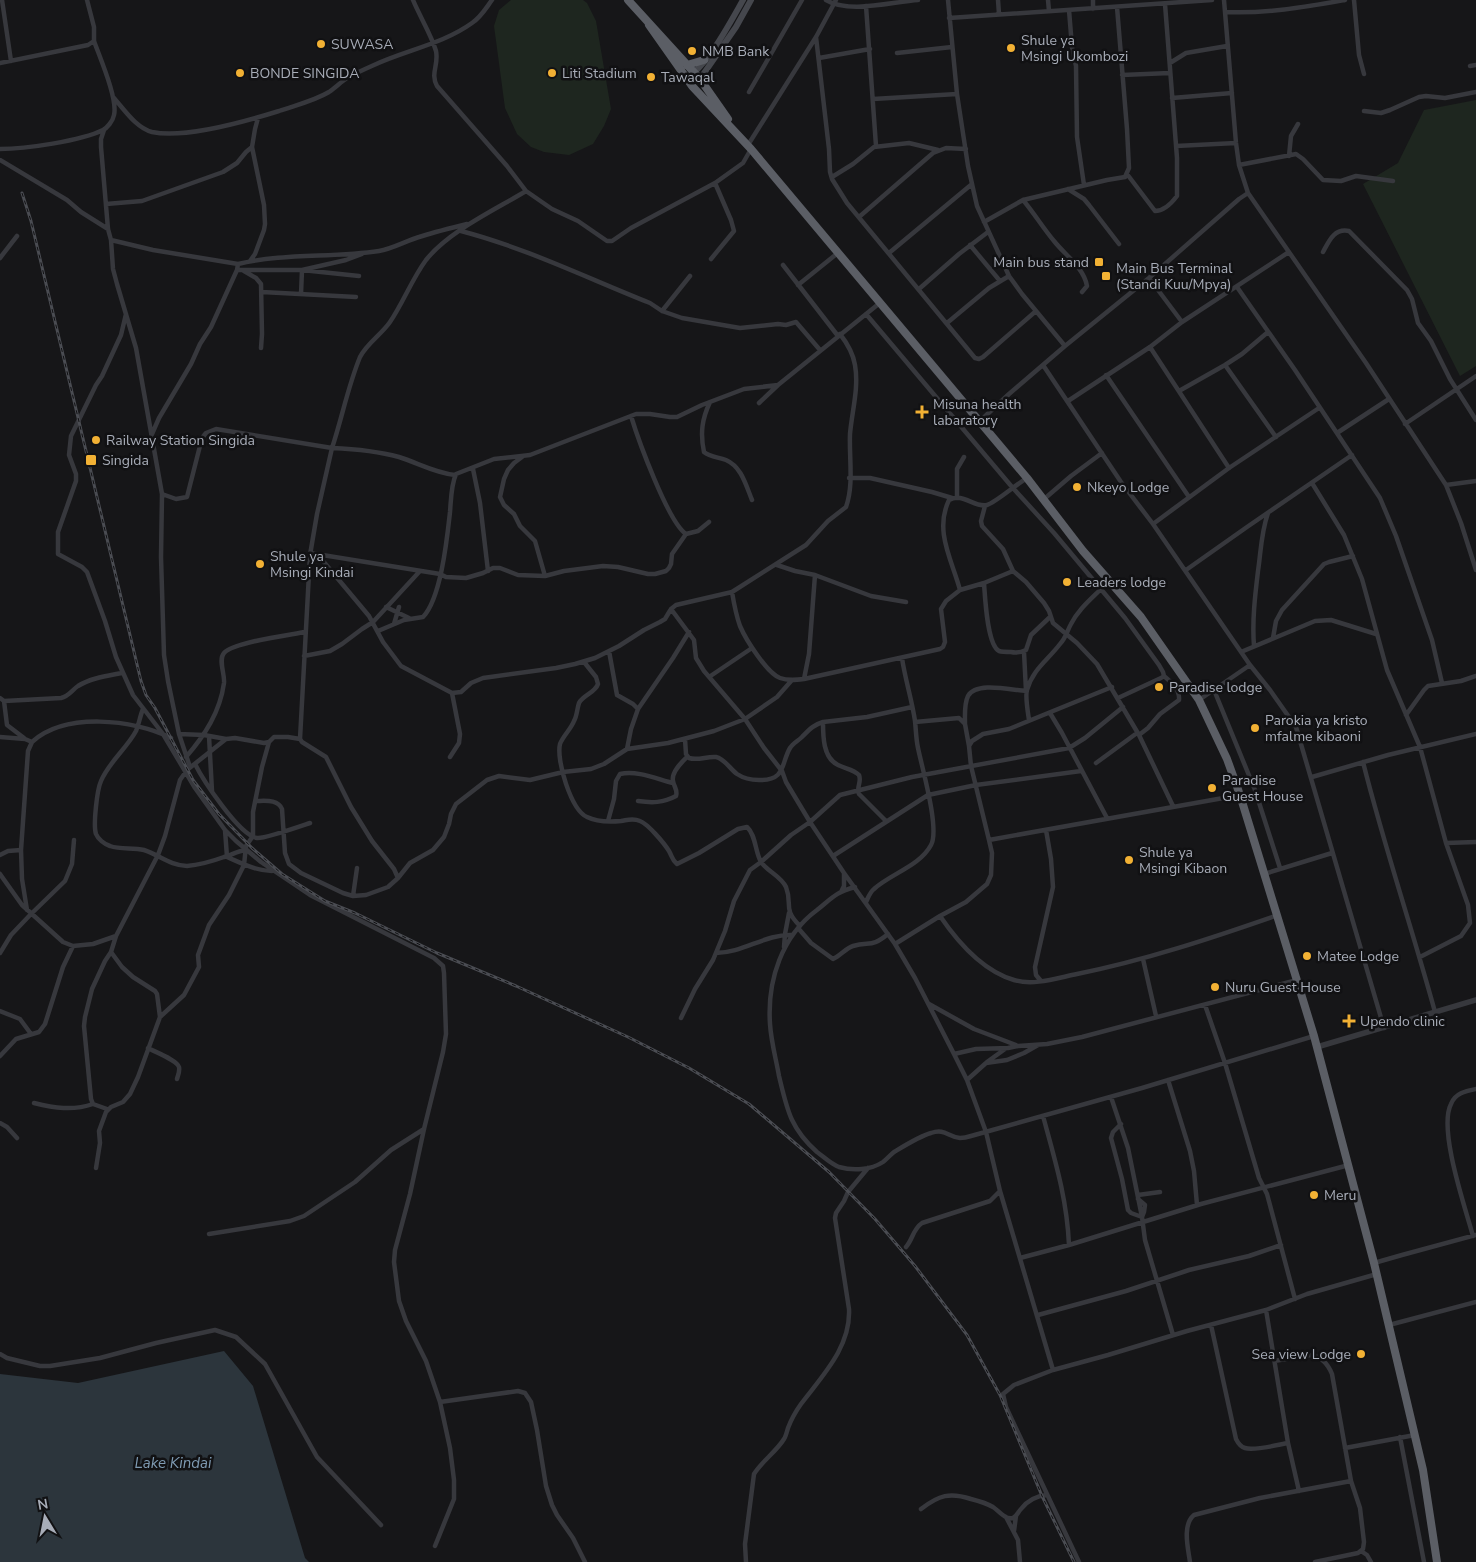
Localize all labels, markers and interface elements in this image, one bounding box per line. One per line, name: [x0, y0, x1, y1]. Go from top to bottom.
place label: Shule ya Msingi Ukombozi: [1021, 31, 1128, 66]
place label: SUWASA: [331, 35, 393, 54]
marker: SUWASA: [315, 38, 327, 50]
place label: NMB Bank: [702, 42, 770, 61]
marker: Shule ya Msingi Ukombozi: [1005, 42, 1017, 54]
marker: NMB Bank: [686, 45, 698, 57]
place label: BONDE SINGIDA: [250, 64, 359, 83]
place label: Liti Stadium: [562, 64, 637, 83]
marker: BONDE SINGIDA: [234, 67, 246, 79]
marker: Liti Stadium: [546, 67, 558, 79]
place label: Tawaqal: [661, 68, 715, 87]
marker: Tawaqal: [645, 71, 657, 83]
place label: Main bus stand: [993, 253, 1089, 272]
marker: Main bus stand: [1093, 256, 1105, 268]
place label: Main Bus Terminal (Standi Kuu/Mpya): [1116, 259, 1233, 294]
marker: Main Bus Terminal (Standi Kuu/Mpya): [1100, 270, 1112, 282]
place label: Misuna health labaratory: [933, 395, 1021, 430]
marker: Misuna health labaratory: [915, 405, 929, 419]
place label: Railway Station Singida: [106, 431, 255, 450]
marker: Railway Station Singida: [90, 434, 102, 446]
place label: Singida: [102, 451, 149, 470]
marker: Singida: [84, 453, 98, 467]
place label: Nkeyo Lodge: [1087, 478, 1169, 497]
marker: Nkeyo Lodge: [1071, 481, 1083, 493]
place label: Shule ya Msingi Kindai: [270, 547, 354, 582]
marker: Shule ya Msingi Kindai: [254, 558, 266, 570]
place label: Leaders lodge: [1077, 573, 1166, 592]
marker: Leaders lodge: [1061, 576, 1073, 588]
place label: Paradise lodge: [1169, 678, 1262, 697]
marker: Paradise lodge: [1153, 681, 1165, 693]
place label: Parokia ya kristo mfalme kibaoni: [1265, 711, 1368, 746]
marker: Parokia ya kristo mfalme kibaoni: [1249, 722, 1261, 734]
place label: Paradise Guest House: [1222, 771, 1303, 806]
marker: Paradise Guest House: [1206, 782, 1218, 794]
place label: Shule ya Msingi Kibaon: [1139, 843, 1227, 878]
marker: Shule ya Msingi Kibaon: [1123, 854, 1135, 866]
place label: Matee Lodge: [1317, 947, 1399, 966]
marker: Matee Lodge: [1301, 950, 1313, 962]
place label: Nuru Guest House: [1225, 978, 1341, 997]
marker: Nuru Guest House: [1209, 981, 1221, 993]
place label: Upendo clinic: [1360, 1012, 1445, 1031]
marker: Upendo clinic: [1342, 1014, 1356, 1028]
place label: Meru: [1324, 1186, 1356, 1205]
marker: Meru: [1308, 1189, 1320, 1201]
place label: Sea view Lodge: [1252, 1345, 1351, 1364]
marker: Sea view Lodge: [1355, 1348, 1367, 1360]
water label: Lake Kindai: [135, 1453, 212, 1473]
north arrow: [20, 1492, 70, 1542]
text: N: [36, 1494, 50, 1515]

